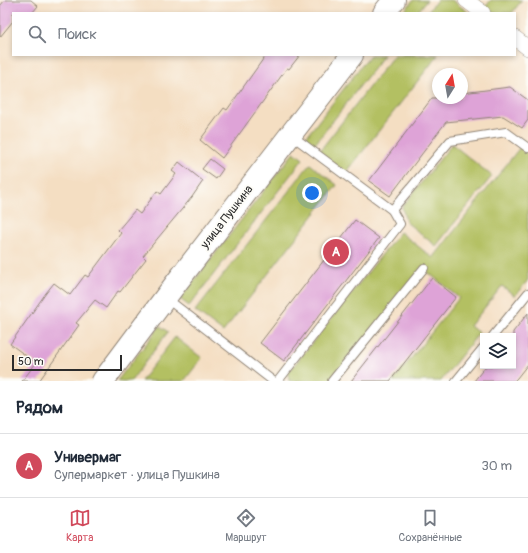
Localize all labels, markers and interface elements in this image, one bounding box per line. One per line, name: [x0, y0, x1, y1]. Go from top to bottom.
search box: [12, 12, 516, 56]
icon: search: [26, 23, 48, 45]
text: Поиск: [58, 25, 97, 44]
north arrow: [432, 68, 468, 104]
street label: улица Пушкина: [197, 182, 257, 253]
your location: [302, 183, 322, 203]
pin: A: [323, 237, 349, 267]
map controls: [480, 333, 516, 369]
button: layers: [480, 333, 516, 369]
scale bar: [12, 353, 122, 372]
text: 50 m: [18, 355, 44, 368]
text: Рядом: [16, 397, 63, 418]
text: Универмаг: [54, 448, 121, 467]
text: A: [25, 458, 33, 474]
text: 30 m: [482, 458, 512, 474]
text: Супермаркет · улица Пушкина: [54, 467, 220, 483]
tab: Карта: [66, 507, 93, 544]
tab: Маршрут: [225, 507, 267, 544]
tab: Сохранённые: [399, 507, 462, 544]

